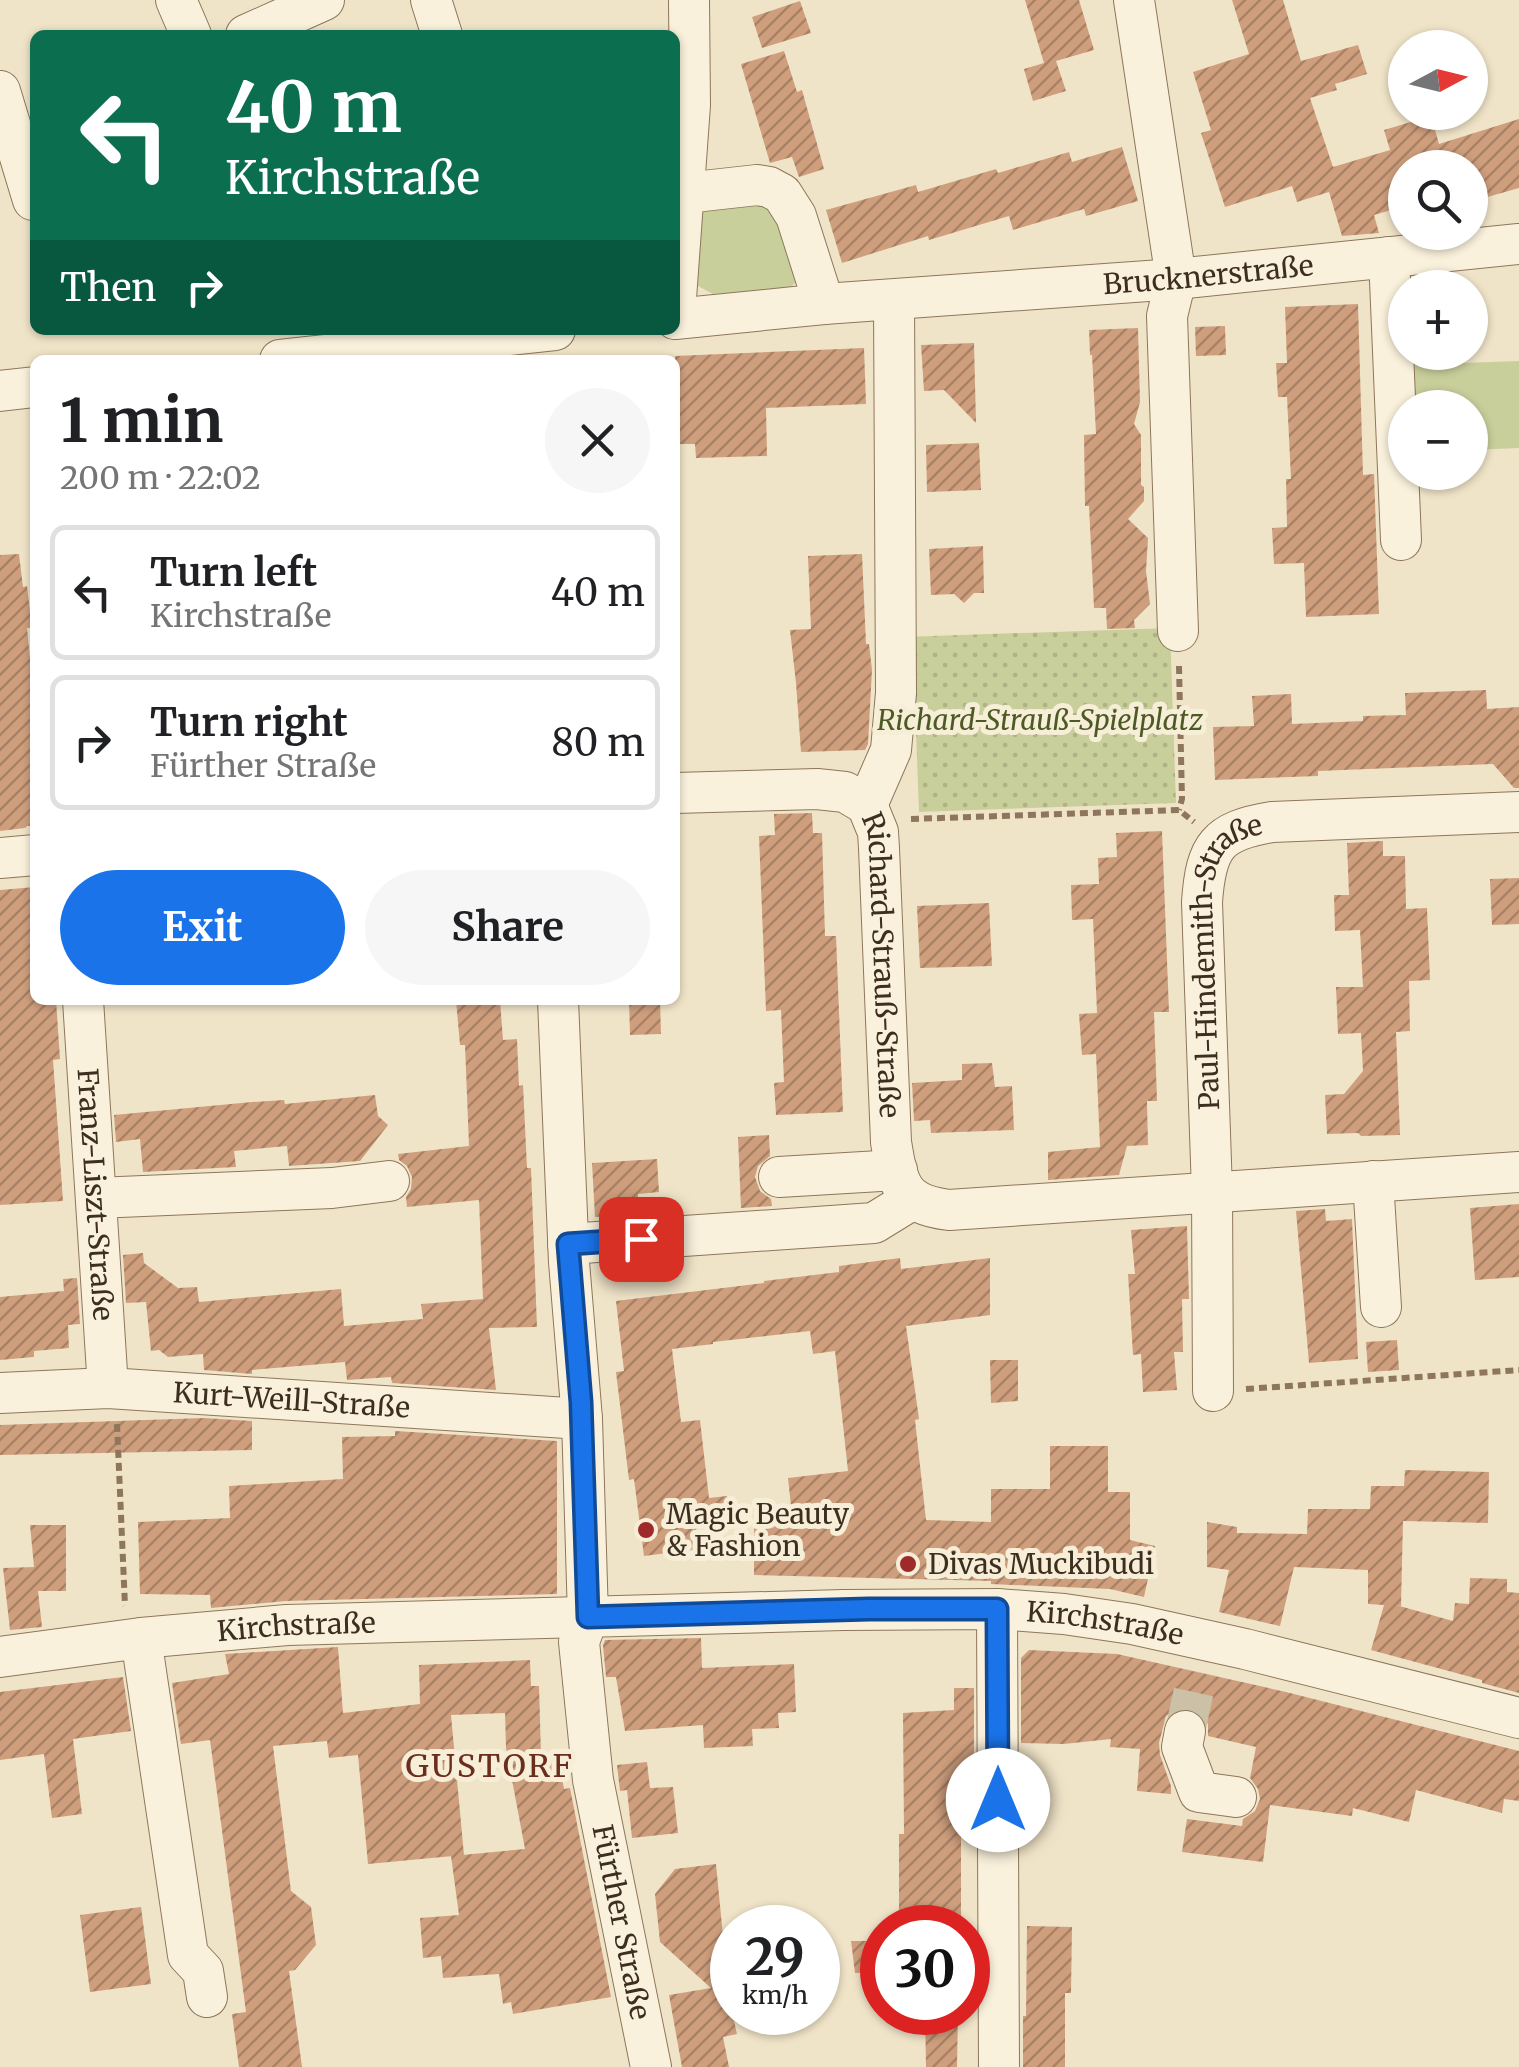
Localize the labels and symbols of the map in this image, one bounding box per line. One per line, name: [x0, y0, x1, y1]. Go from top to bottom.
north arrow: [1388, 30, 1488, 130]
street label: Brucknerstraße: [1102, 247, 1315, 302]
park label: Richard-Strauß-Spielplatz: [877, 702, 1204, 738]
street label: Paul-Hindemith-Straße: [1184, 806, 1266, 1111]
street label: Richard-Strauß-Straße: [854, 807, 908, 1119]
street label: Franz-Liszt-Straße: [69, 1067, 122, 1322]
pin: [599, 1197, 684, 1282]
street label: Kurt-Weill-Straße: [172, 1374, 411, 1426]
place label: Magic Beauty & Fashion: [666, 1496, 850, 1564]
marker: Magic Beauty & Fashion: [635, 1519, 657, 1541]
place label: Divas Muckibudi: [928, 1546, 1154, 1582]
marker: Divas Muckibudi: [897, 1553, 919, 1575]
street label: Kirchstraße: [1025, 1593, 1187, 1653]
street label: Kirchstraße: [215, 1605, 376, 1649]
district label: GUSTORF: [405, 1746, 575, 1786]
position arrow: [946, 1748, 1050, 1852]
street label: Fürther Straße: [584, 1821, 659, 2023]
speed limit sign: 30: [860, 1905, 990, 2035]

